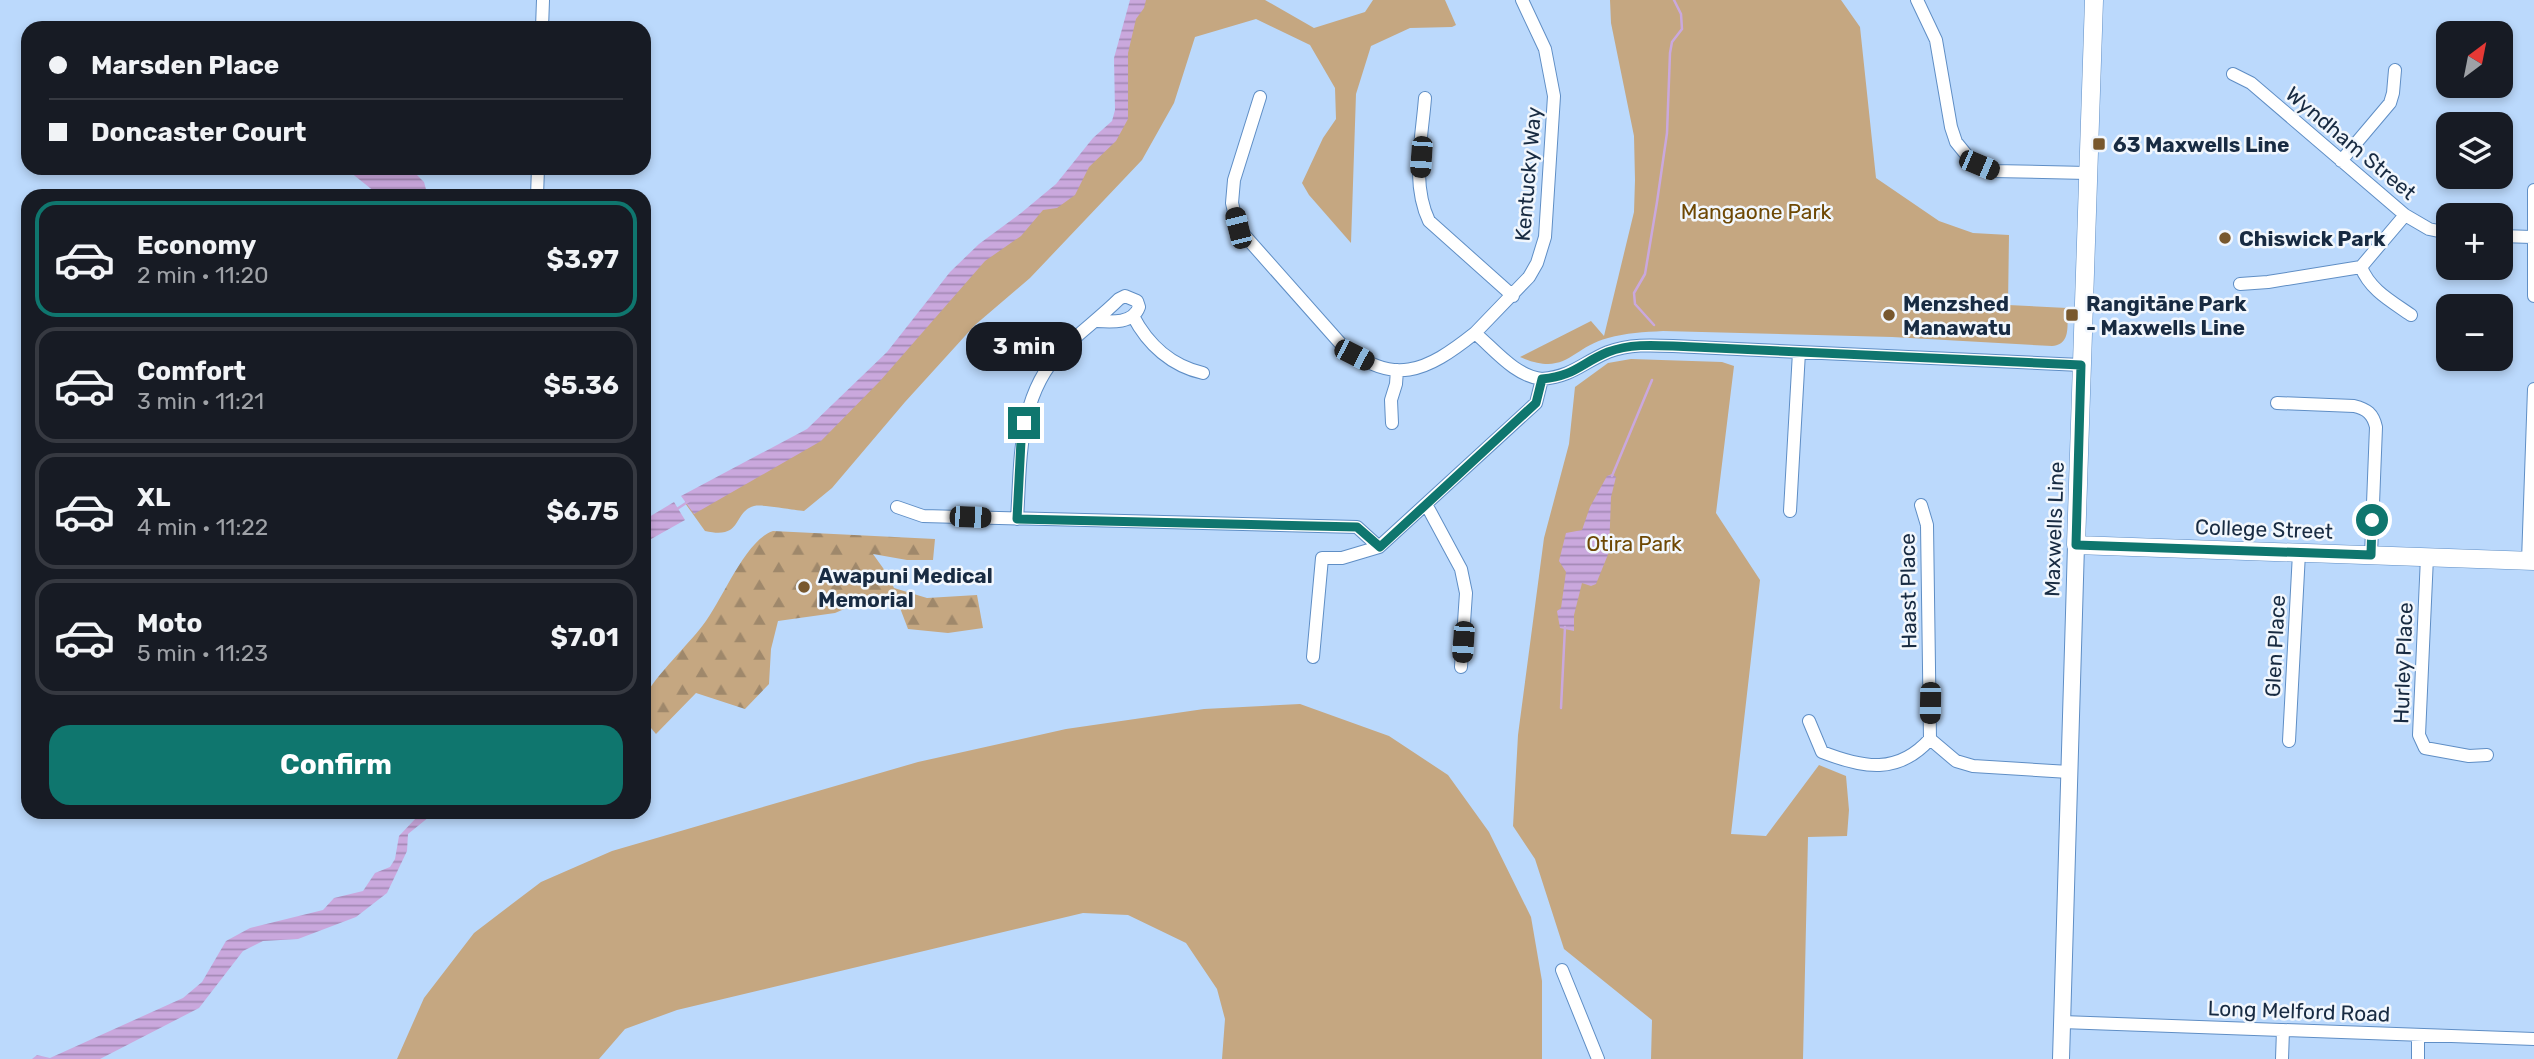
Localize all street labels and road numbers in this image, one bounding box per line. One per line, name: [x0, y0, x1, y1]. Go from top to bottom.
street label: Wyndham Street: [2281, 81, 2421, 205]
street label: Kentucky Way: [1510, 105, 1546, 242]
street label: Maxwells Line: [2039, 461, 2069, 597]
street label: College Street: [2195, 514, 2333, 544]
street label: Haast Place: [1894, 533, 1922, 649]
street label: Glen Place: [2260, 594, 2290, 698]
street label: Hurley Place: [2388, 602, 2418, 724]
street label: Long Melford Road: [2207, 995, 2391, 1027]

